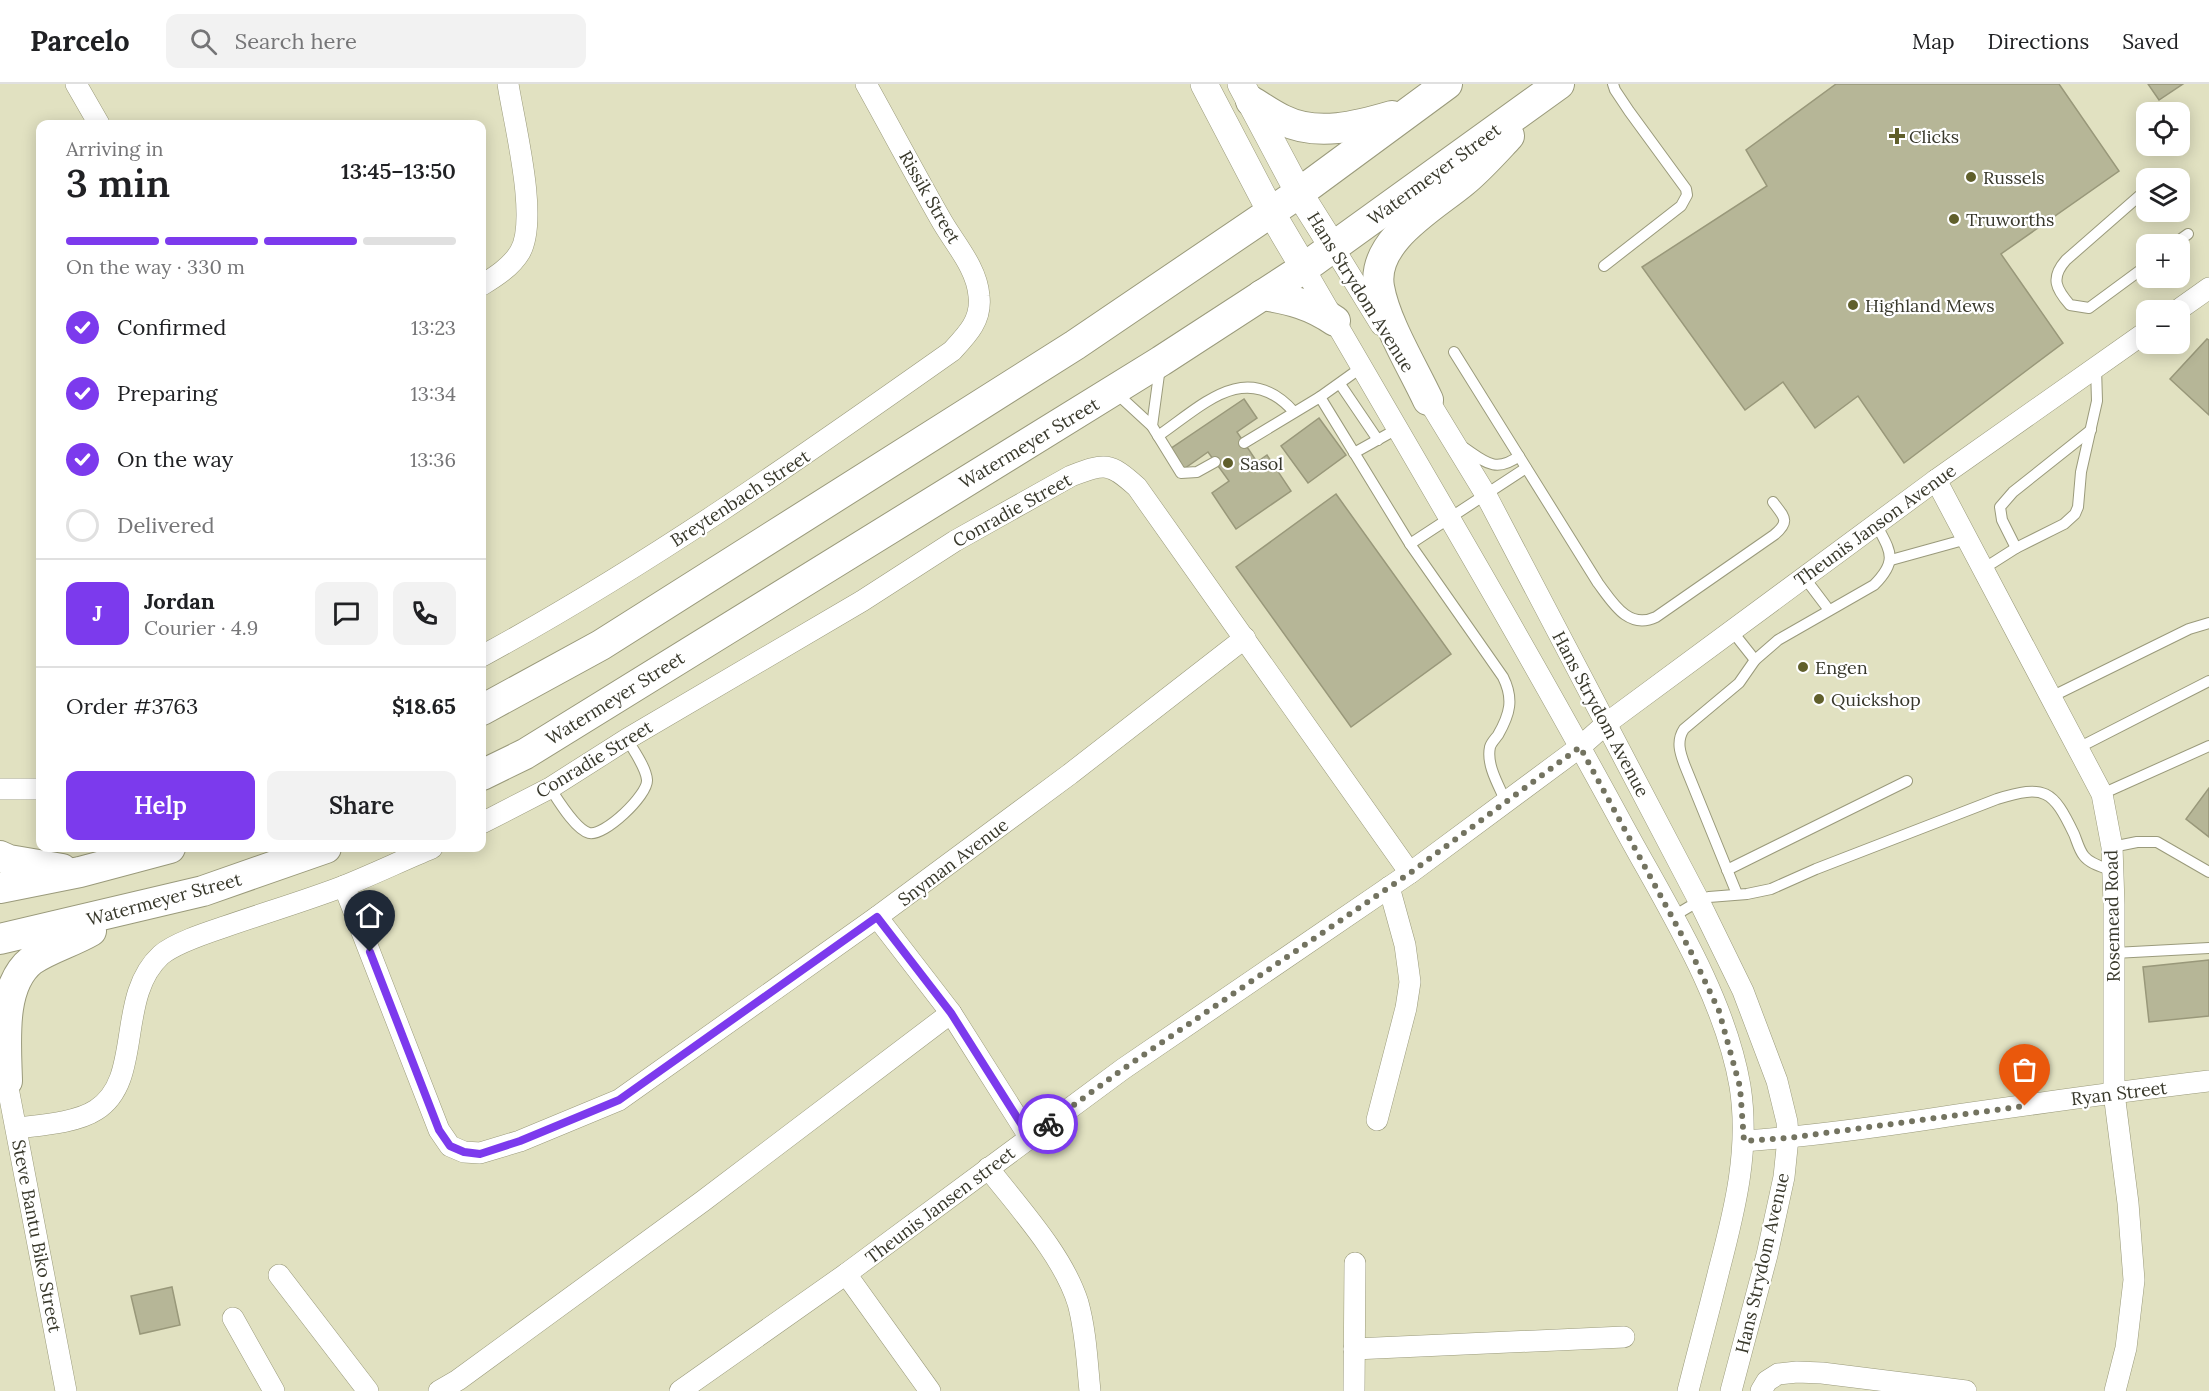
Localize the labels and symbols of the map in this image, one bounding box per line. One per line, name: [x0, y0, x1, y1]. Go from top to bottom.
street label: Watermeyer Street: [1363, 118, 1505, 230]
place label: Clicks: [1909, 125, 1959, 148]
marker: Clicks: [1890, 129, 1904, 143]
street label: Rissik Street: [894, 146, 966, 248]
place label: Russels: [1983, 166, 2045, 189]
marker: Russels: [1964, 170, 1978, 184]
street label: Hans Strydom Avenue: [1302, 207, 1420, 377]
place label: Truworths: [1966, 208, 2054, 231]
marker: Truworths: [1947, 212, 1961, 226]
place label: Highland Mews: [1865, 294, 1995, 317]
marker: Highland Mews: [1846, 298, 1860, 312]
street label: Watermeyer Street: [955, 392, 1103, 494]
street label: Breytenbach Street: [666, 444, 814, 552]
place label: Sasol: [1240, 452, 1283, 475]
marker: Sasol: [1221, 456, 1235, 470]
street label: Theunis Janson Avenue: [1790, 459, 1960, 591]
street label: Conradie Street: [949, 468, 1075, 552]
street label: Hans Strydom Avenue: [1547, 627, 1655, 801]
street label: Watermeyer Street: [541, 646, 689, 750]
place label: Engen: [1815, 656, 1868, 679]
marker: Engen: [1796, 660, 1810, 674]
place label: Quickshop: [1831, 688, 1921, 711]
marker: Quickshop: [1812, 692, 1826, 706]
street label: Conradie Street: [531, 715, 657, 803]
street label: Snyman Avenue: [893, 813, 1013, 911]
street label: Rosemead Road: [2099, 849, 2125, 982]
street label: Watermeyer Street: [84, 867, 244, 931]
pin: [344, 890, 395, 952]
pin: [1999, 1044, 2050, 1106]
street label: Ryan Street: [2070, 1076, 2168, 1110]
courier: [1018, 1094, 1078, 1154]
street label: Steve Bantu Biko Street: [7, 1138, 67, 1334]
street label: Theunis Jansen street: [861, 1141, 1019, 1269]
street label: Hans Strydom Avenue: [1730, 1170, 1794, 1356]

